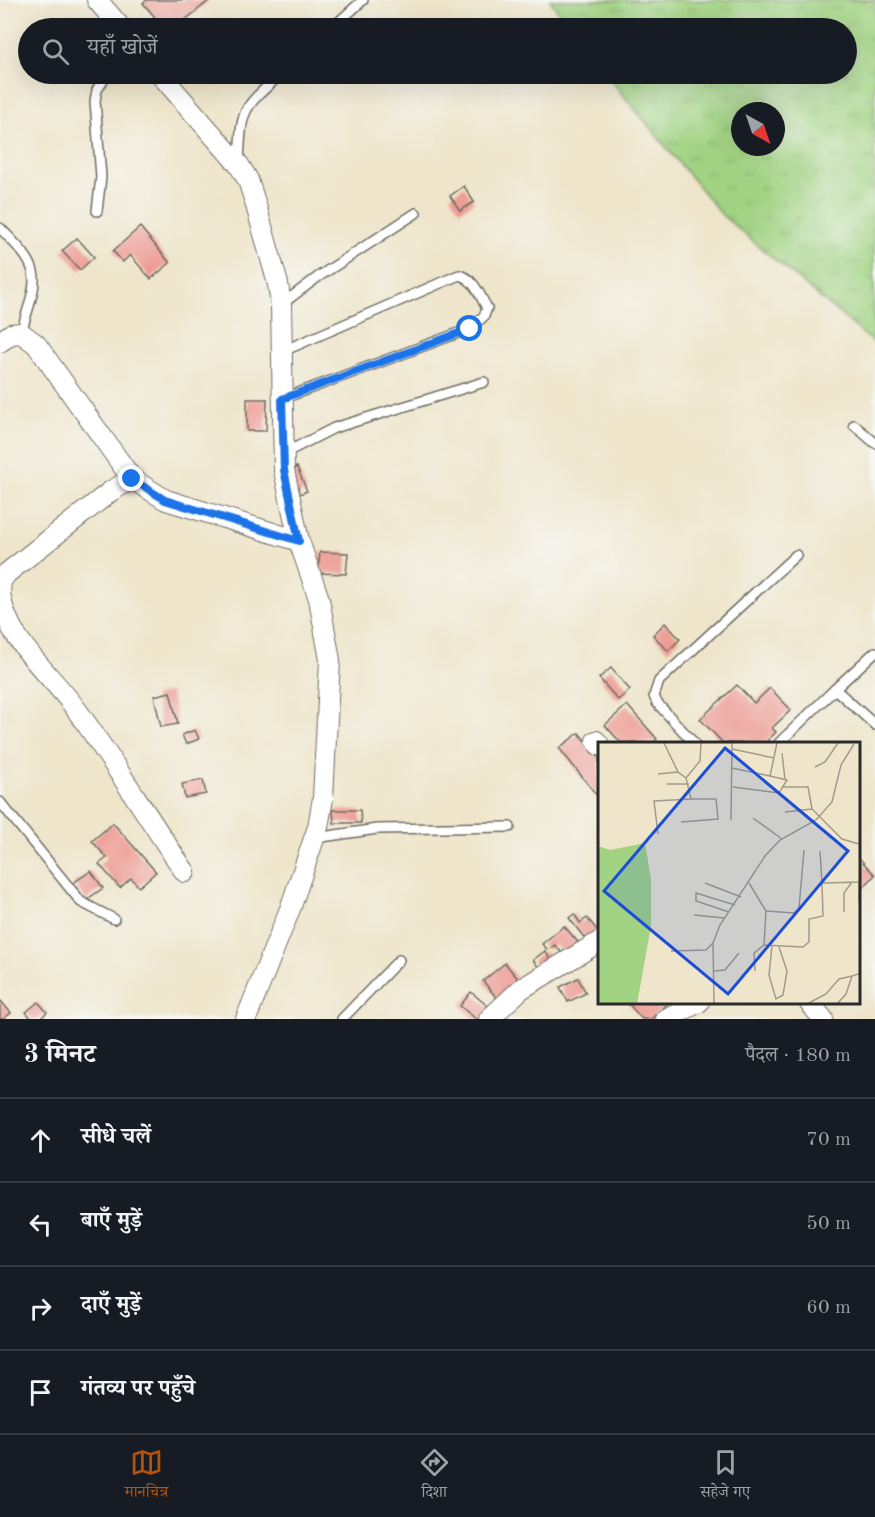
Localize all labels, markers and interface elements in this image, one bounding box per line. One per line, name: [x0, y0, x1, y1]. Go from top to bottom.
search box: [18, 18, 857, 84]
icon: search: [39, 35, 72, 68]
text: यहाँ खोजें: [87, 37, 158, 59]
north arrow: [731, 102, 785, 156]
route start: [456, 315, 482, 341]
route end: [118, 465, 144, 491]
inset map: [598, 742, 860, 1004]
text: 3 मिनट: [24, 1042, 96, 1068]
text: पैदल · 180 m: [745, 1046, 851, 1066]
icon: ahead: [24, 1124, 57, 1157]
text: सीधे चलें: [81, 1126, 151, 1148]
text: 70 m: [806, 1130, 851, 1150]
icon: left: [24, 1208, 57, 1241]
text: बाएँ मुड़ें: [81, 1210, 142, 1232]
text: 50 m: [806, 1214, 851, 1234]
icon: right: [24, 1292, 57, 1325]
text: दाएँ मुड़ें: [81, 1294, 141, 1316]
text: 60 m: [806, 1298, 851, 1318]
icon: arrive: [24, 1376, 57, 1409]
text: गंतव्य पर पहुँचे: [81, 1378, 195, 1400]
tab: मानचित्र: [125, 1446, 168, 1507]
tab: दिशा: [418, 1446, 451, 1507]
tab: सहेजे गए: [700, 1446, 750, 1507]

